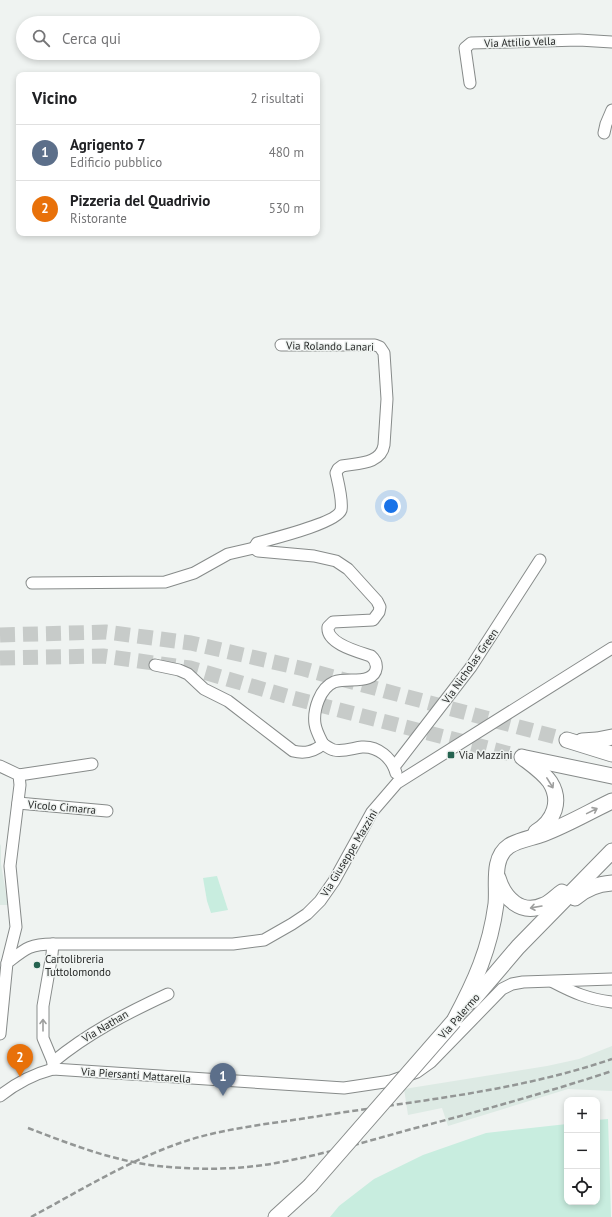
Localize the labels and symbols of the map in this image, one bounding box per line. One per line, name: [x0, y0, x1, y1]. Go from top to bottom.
street label: Via Attilio Vella: [483, 34, 556, 50]
street label: Via Rolando Lanari: [285, 338, 374, 354]
your location: [381, 496, 401, 516]
street label: Via Nicholas Green: [438, 626, 501, 707]
place label: Via Mazzini: [458, 748, 513, 762]
marker: Via Mazzini: [446, 750, 456, 760]
one-way arrow: [545, 778, 554, 789]
street label: Vicolo Cimarra: [26, 797, 97, 817]
one-way arrow: [586, 806, 598, 814]
street label: Via Giuseppe Mazzini: [317, 807, 381, 900]
one-way arrow: [530, 903, 543, 911]
place label: Cartolibreria Tuttolomondo: [45, 952, 111, 979]
marker: Cartolibreria Tuttolomondo: [32, 960, 42, 970]
street label: Via Palermo: [435, 990, 483, 1043]
street label: Via Nathan: [78, 1007, 131, 1046]
one-way arrow: [39, 1019, 47, 1032]
pin: 2: [7, 1044, 33, 1077]
pin: 1: [210, 1063, 236, 1096]
street label: Via Piersanti Mattarella: [80, 1064, 191, 1086]

